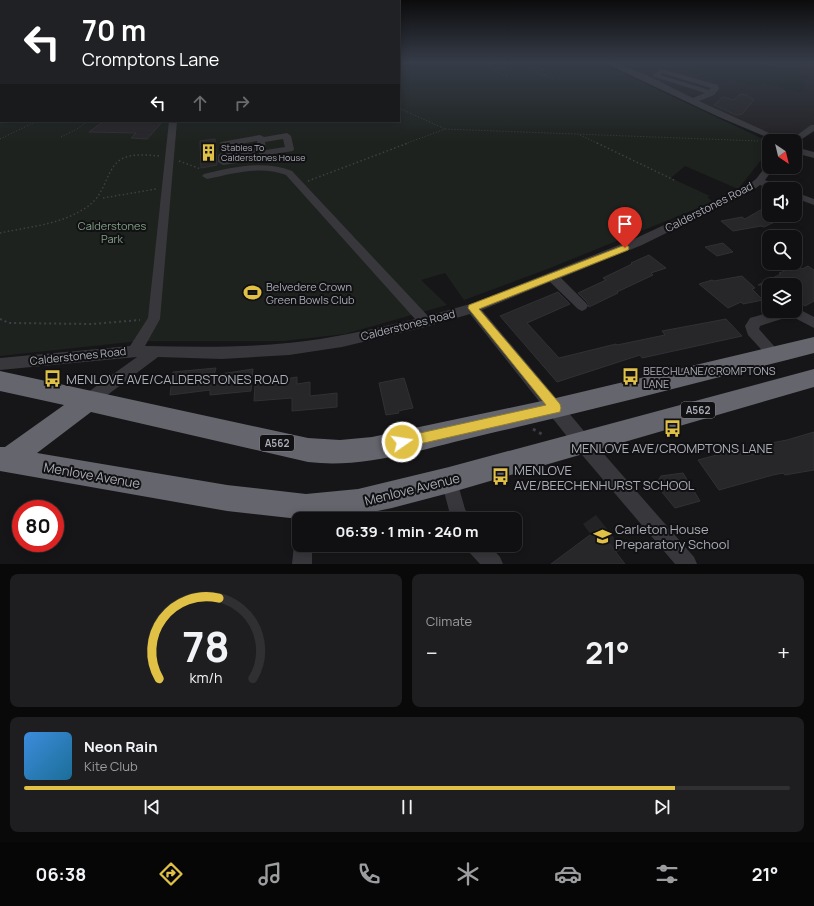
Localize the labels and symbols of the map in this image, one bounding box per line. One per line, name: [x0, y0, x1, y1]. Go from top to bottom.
north arrow: [762, 134, 802, 174]
place label: Stables To Calderstones House: [221, 141, 306, 164]
building icon: Stables To Calderstones House: [198, 143, 218, 163]
street label: Calderstones Road: [662, 178, 755, 235]
pin: [608, 207, 642, 248]
park label: Calderstones Park: [78, 218, 146, 246]
place label: Belvedere Crown Green Bowls Club: [266, 279, 355, 307]
sports icon: Belvedere Crown Green Bowls Club: [243, 283, 263, 303]
street label: Calderstones Road: [359, 306, 457, 343]
street label: Calderstones Road: [29, 343, 127, 368]
place label: BEECHLANE/CROMPTONS LANE: [643, 363, 776, 391]
bus stop icon: BEECHLANE/CROMPTONS LANE: [620, 367, 640, 387]
bus stop icon: MENLOVE AVE/CALDERSTONES ROAD: [43, 369, 63, 389]
place label: MENLOVE AVE/CALDERSTONES ROAD: [66, 370, 289, 388]
road number: A562: [681, 402, 715, 418]
bus stop icon: MENLOVE AVE/CROMPTONS LANE: [662, 419, 682, 439]
position arrow: [381, 421, 423, 463]
road number: A562: [260, 435, 294, 451]
place label: MENLOVE AVE/CROMPTONS LANE: [571, 439, 773, 457]
street label: Menlove Avenue: [42, 458, 142, 492]
place label: MENLOVE AVE/BEECHENHURST SCHOOL: [514, 461, 695, 494]
bus stop icon: MENLOVE AVE/BEECHENHURST SCHOOL: [491, 467, 511, 487]
street label: Menlove Avenue: [362, 468, 462, 510]
speed limit sign: 80: [12, 500, 64, 552]
place label: Carleton House Preparatory School: [615, 520, 729, 553]
school or university icon: Carleton House Preparatory School: [592, 526, 612, 546]

